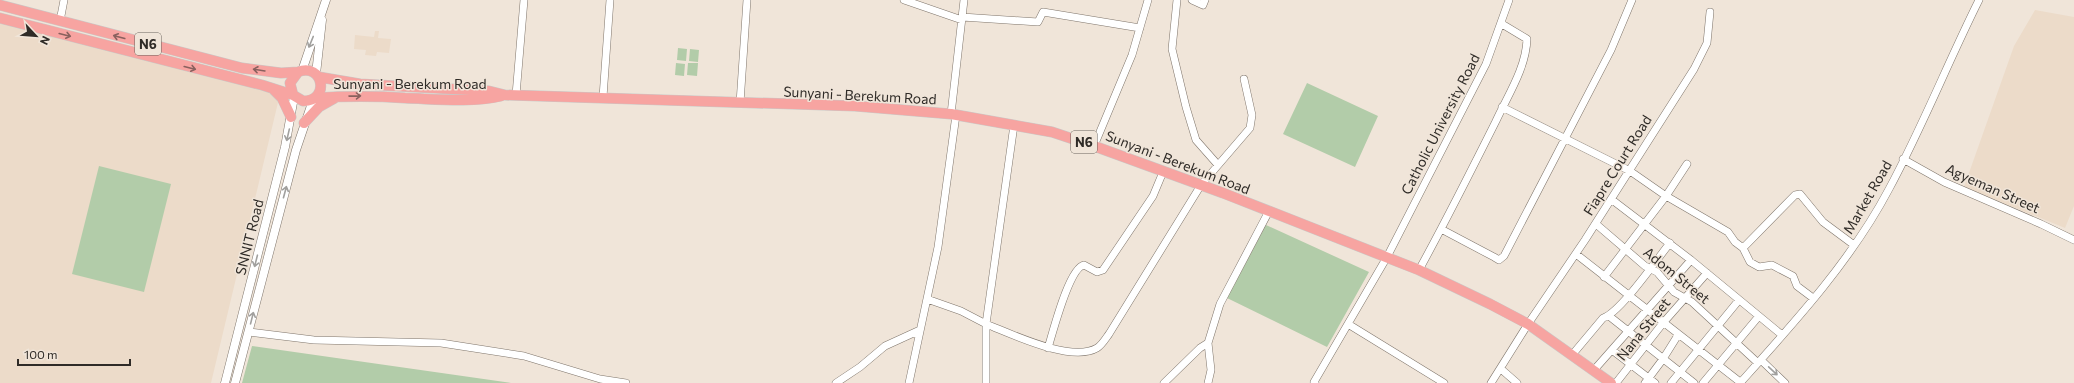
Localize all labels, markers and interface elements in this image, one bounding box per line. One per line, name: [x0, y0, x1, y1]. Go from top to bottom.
north arrow: [16, 16, 56, 56]
one-way arrow: [58, 31, 71, 39]
one-way arrow: [113, 33, 126, 40]
road number: N6: [135, 33, 161, 55]
text: N: [38, 34, 53, 47]
one-way arrow: [306, 35, 314, 47]
street label: Catholic University Road: [1397, 51, 1483, 197]
one-way arrow: [184, 65, 197, 72]
one-way arrow: [253, 66, 266, 74]
street label: Sunyani - Berekum Road: [333, 75, 487, 92]
street label: Sunyani - Berekum Road: [783, 82, 937, 108]
one-way arrow: [348, 92, 361, 100]
street label: Fiapre Court Road: [1579, 112, 1655, 218]
street label: Sunyani - Berekum Road: [1103, 127, 1253, 197]
one-way arrow: [283, 129, 291, 142]
road number: N6: [1071, 131, 1097, 153]
street label: Market Road: [1839, 157, 1895, 237]
street label: Agyeman Street: [1943, 160, 2043, 216]
one-way arrow: [282, 186, 289, 199]
street label: SNNIT Road: [231, 197, 267, 277]
street label: Adom Street: [1640, 243, 1714, 307]
one-way arrow: [252, 255, 259, 268]
street label: Nana Street: [1613, 294, 1674, 364]
one-way arrow: [249, 312, 257, 325]
scale bar: [18, 341, 130, 367]
text: 100 m: [24, 347, 58, 361]
one-way arrow: [1768, 367, 1778, 376]

